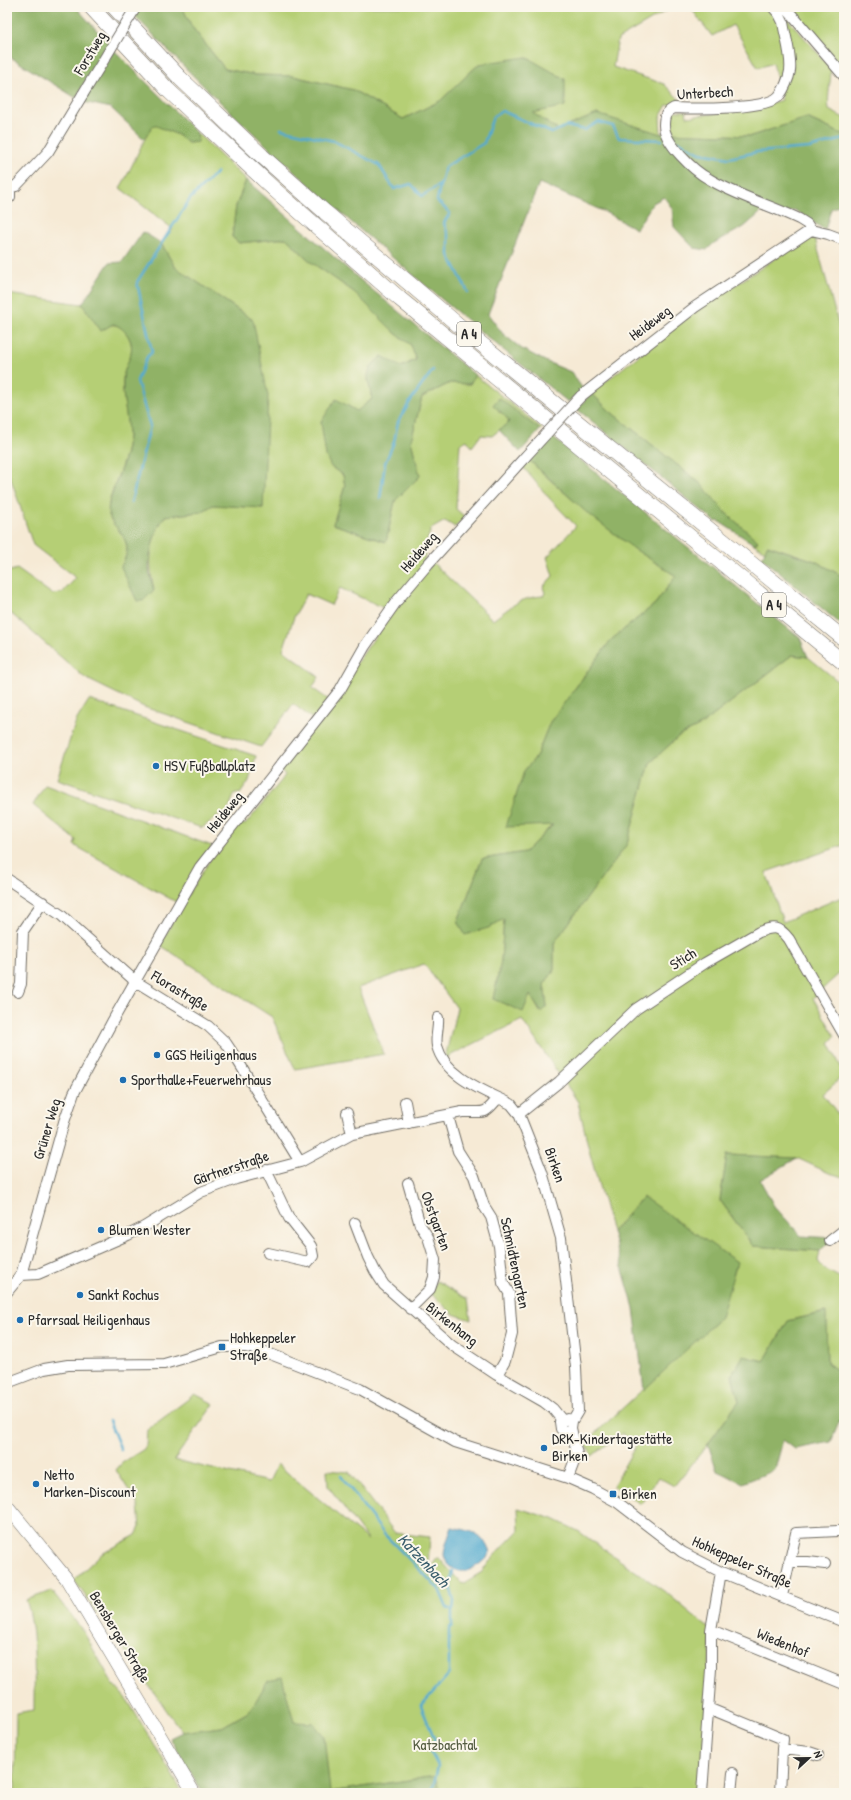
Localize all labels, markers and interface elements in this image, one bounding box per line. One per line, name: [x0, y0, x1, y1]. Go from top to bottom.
street label: Forstweg: [68, 27, 111, 80]
street label: Unterbech: [676, 81, 734, 104]
street label: Heideweg: [624, 300, 675, 345]
road number: A 4: [457, 322, 481, 346]
street label: Heideweg: [395, 527, 442, 577]
road number: A 4: [762, 593, 786, 617]
place label: HSV Fußballplatz: [164, 755, 256, 776]
marker: HSV Fußballplatz: [151, 761, 161, 771]
street label: Heideweg: [201, 786, 248, 837]
street label: Stich: [665, 942, 700, 975]
street label: Florastraße: [147, 965, 213, 1016]
place label: GGS Heiligenhaus: [165, 1044, 257, 1065]
marker: GGS Heiligenhaus: [152, 1050, 162, 1060]
place label: Sporthalle+Feuerwehrhaus: [131, 1069, 272, 1090]
marker: Sporthalle+Feuerwehrhaus: [118, 1075, 128, 1085]
street label: Grüner Weg: [27, 1095, 66, 1162]
street label: Gärtnerstraße: [190, 1145, 272, 1190]
street label: Birken: [540, 1145, 571, 1185]
street label: Obstgarten: [416, 1188, 457, 1254]
street label: Schmidtengarten: [496, 1215, 535, 1311]
place label: Blumen Wester: [109, 1219, 191, 1240]
marker: Blumen Wester: [96, 1225, 106, 1235]
place label: Sankt Rochus: [88, 1284, 159, 1305]
marker: Sankt Rochus: [75, 1290, 85, 1300]
street label: Birkenhang: [422, 1296, 483, 1351]
place label: Pfarrsaal Heiligenhaus: [28, 1309, 150, 1330]
marker: Pfarrsaal Heiligenhaus: [15, 1315, 25, 1325]
place label: Hohkeppeler Straße: [230, 1327, 296, 1365]
marker: Hohkeppeler Straße: [217, 1342, 227, 1352]
place label: DRK-Kindertagestätte Birken: [552, 1428, 672, 1466]
marker: DRK-Kindertagestätte Birken: [539, 1443, 549, 1453]
place label: Netto Marken-Discount: [44, 1464, 137, 1502]
marker: Netto Marken-Discount: [31, 1479, 41, 1489]
place label: Birken: [621, 1483, 657, 1504]
marker: Birken: [608, 1489, 618, 1499]
water label: Katzenbach: [393, 1528, 456, 1593]
street label: Hohkeppeler Straße: [689, 1530, 795, 1593]
street label: Bensberger Straße: [85, 1587, 156, 1687]
street label: Wiedenhof: [754, 1623, 813, 1663]
park label: Katzbachtal: [413, 1734, 477, 1755]
north arrow: [789, 1738, 829, 1778]
text: N: [811, 1749, 826, 1760]

